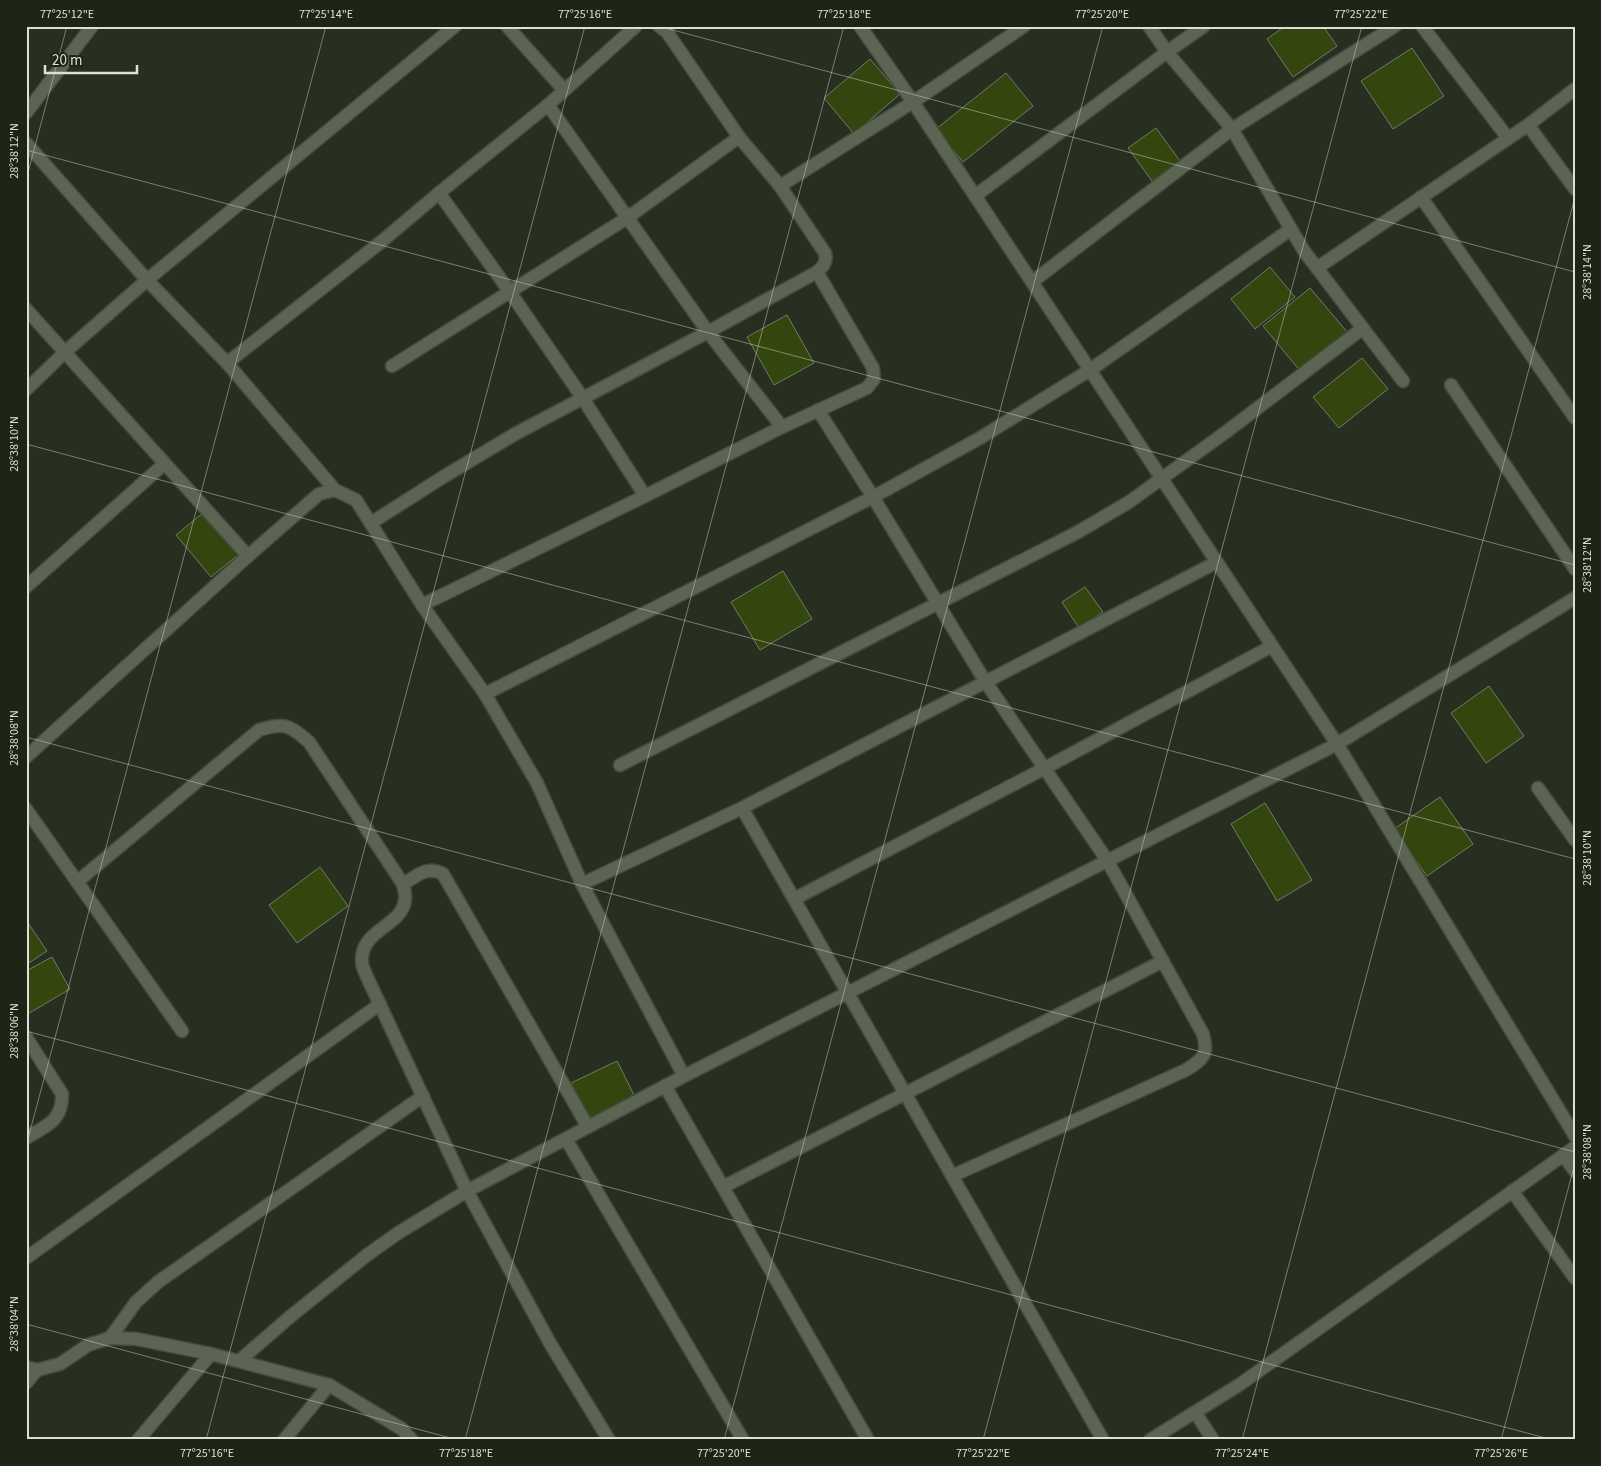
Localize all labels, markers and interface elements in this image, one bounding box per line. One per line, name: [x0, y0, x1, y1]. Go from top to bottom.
text: 77°25'12"E: [40, 6, 94, 23]
text: 77°25'14"E: [299, 6, 353, 23]
text: 77°25'16"E: [558, 6, 612, 23]
text: 77°25'18"E: [817, 6, 871, 23]
text: 77°25'20"E: [1075, 6, 1129, 23]
text: 77°25'22"E: [1334, 6, 1388, 23]
scale bar: [45, 42, 138, 74]
text: 20 m: [52, 50, 82, 71]
text: 28°38'12"N: [6, 123, 23, 179]
text: 28°38'14"N: [1579, 244, 1596, 300]
text: 28°38'10"N: [6, 416, 23, 472]
text: 28°38'12"N: [1579, 537, 1596, 593]
text: 28°38'08"N: [6, 710, 23, 766]
text: 28°38'10"N: [1579, 830, 1596, 886]
text: 28°38'06"N: [6, 1003, 23, 1059]
text: 28°38'08"N: [1579, 1124, 1596, 1180]
text: 28°38'04"N: [6, 1296, 23, 1352]
text: 77°25'16"E: [180, 1445, 234, 1462]
text: 77°25'18"E: [439, 1445, 493, 1462]
text: 77°25'20"E: [697, 1445, 751, 1462]
text: 77°25'22"E: [956, 1445, 1010, 1462]
text: 77°25'24"E: [1215, 1445, 1269, 1462]
text: 77°25'26"E: [1474, 1445, 1528, 1462]

